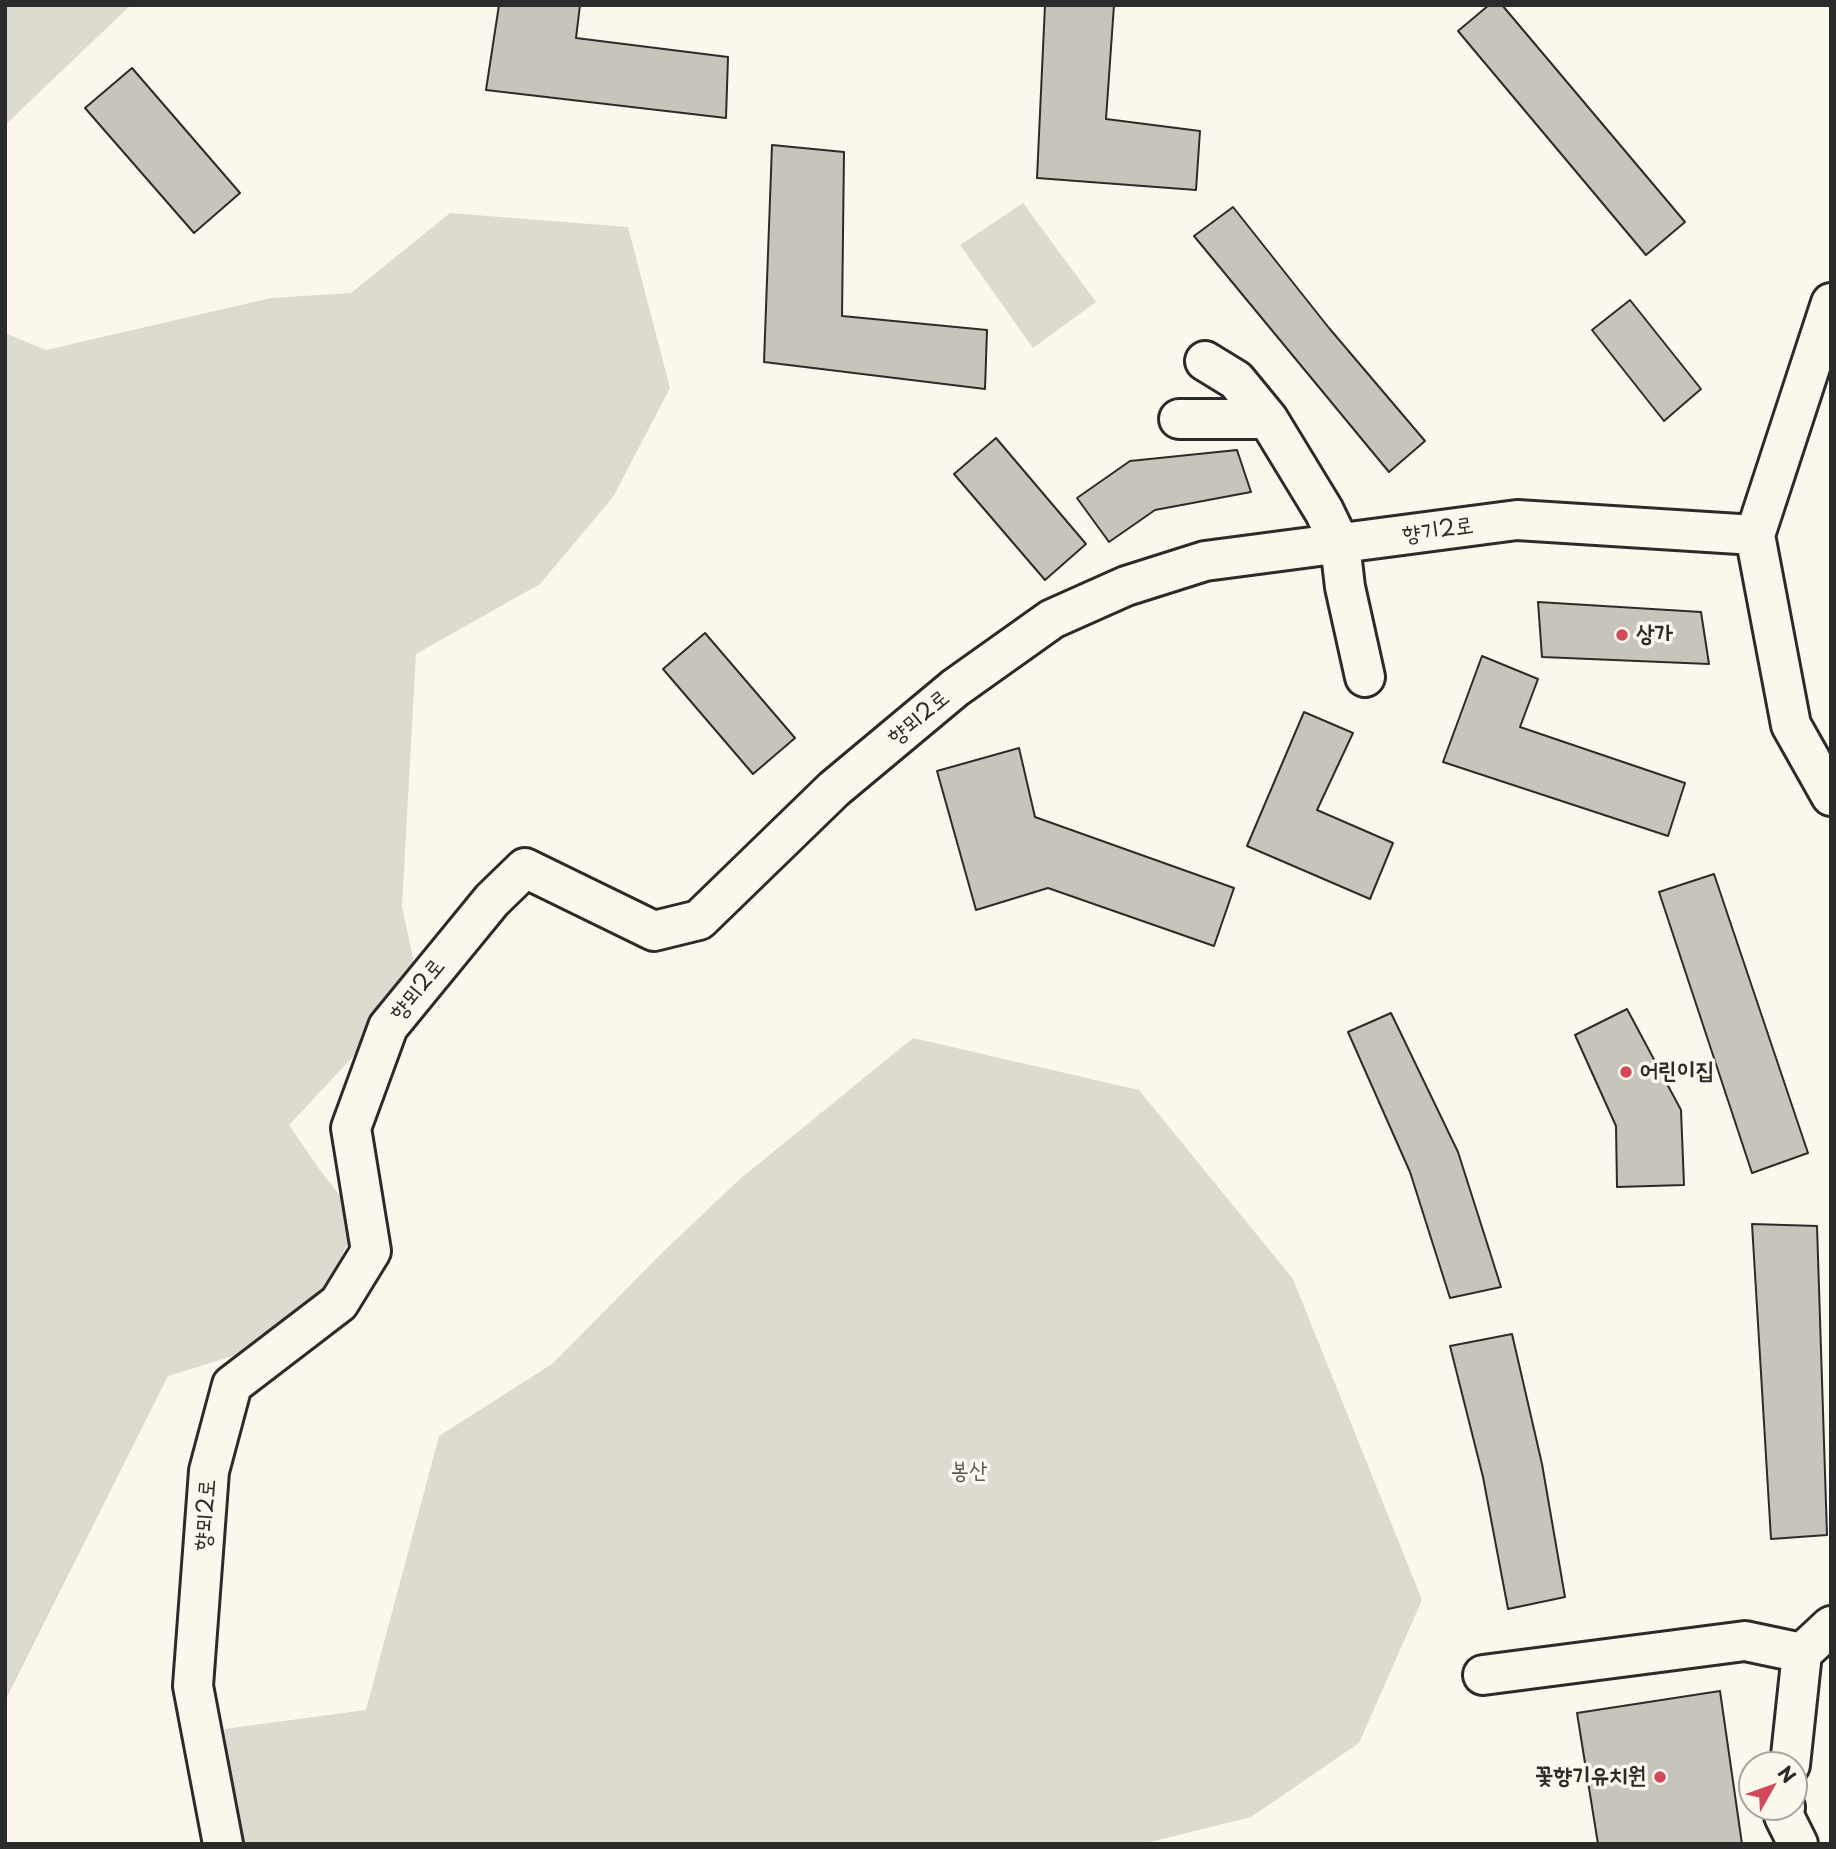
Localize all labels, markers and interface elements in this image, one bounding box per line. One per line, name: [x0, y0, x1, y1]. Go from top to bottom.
street label: 향기2로: [1401, 512, 1475, 550]
place label: 상가: [1636, 621, 1673, 649]
marker: 상가: [1614, 627, 1630, 643]
street label: 향뫼2로: [883, 684, 955, 752]
street label: 향뫼2로: [385, 953, 451, 1027]
place label: 어린이집: [1640, 1058, 1714, 1086]
marker: 어린이집: [1618, 1064, 1634, 1080]
park label: 봉산: [950, 1458, 988, 1486]
street label: 향뫼2로: [190, 1478, 222, 1552]
north arrow: [1738, 1751, 1808, 1821]
text: N: [1772, 1759, 1803, 1789]
place label: 꽃향기유치원: [1535, 1763, 1646, 1791]
marker: 꽃향기유치원: [1652, 1769, 1668, 1785]

